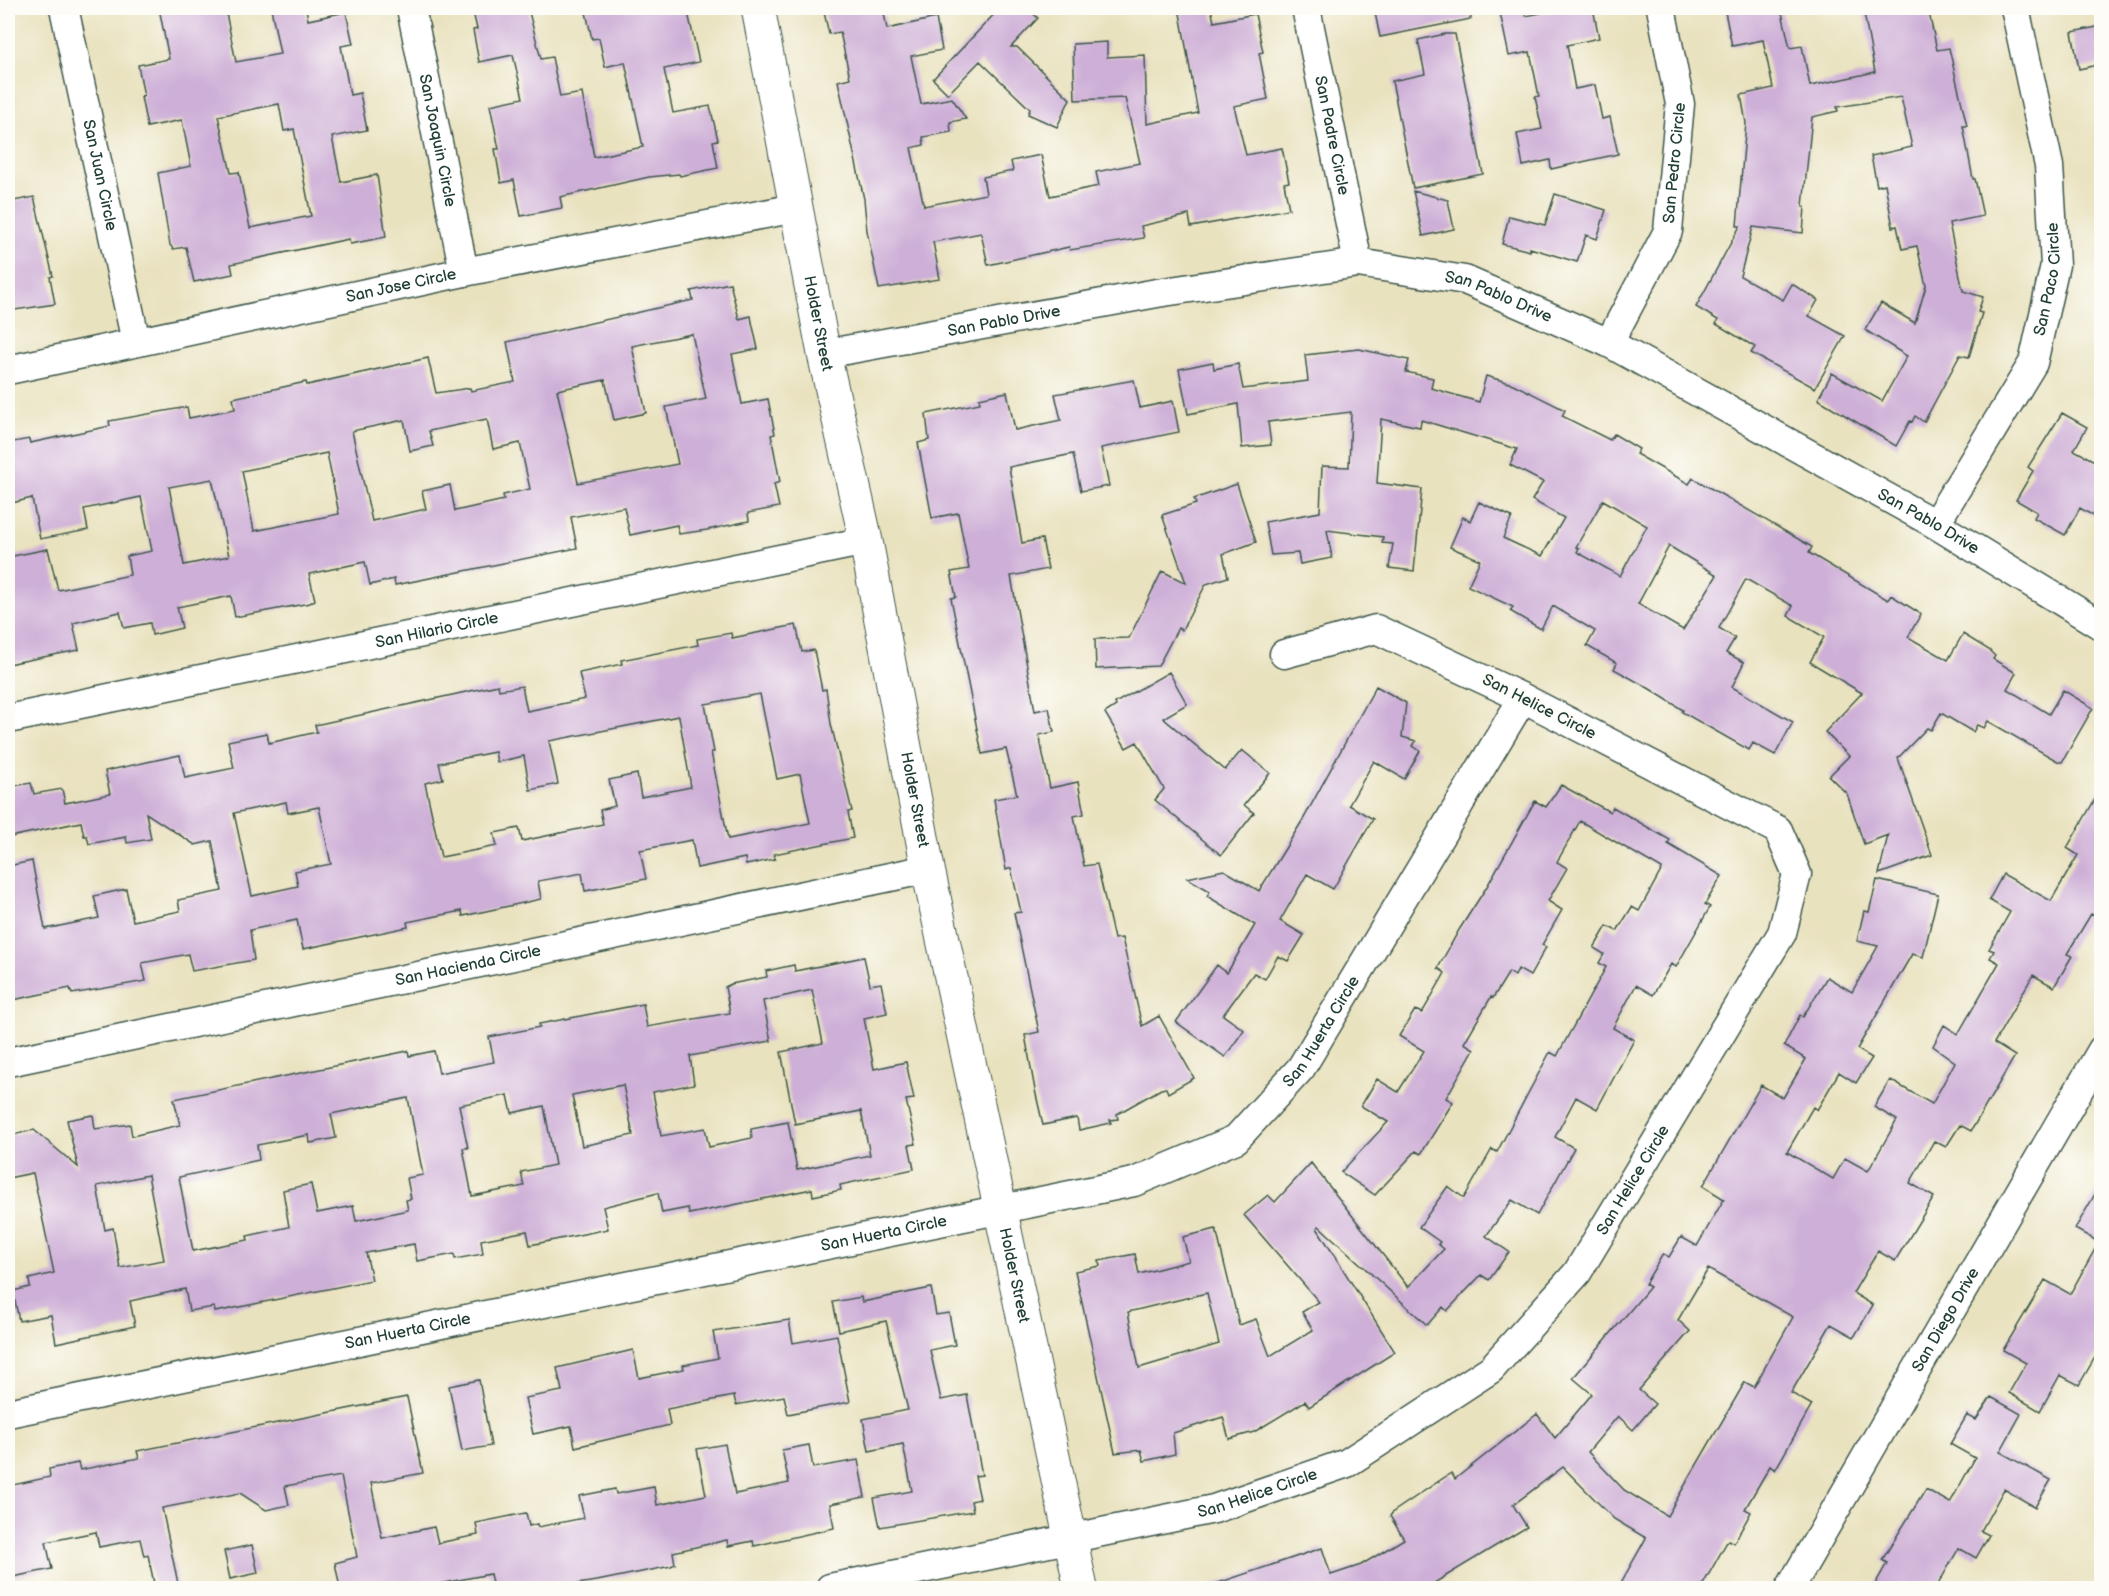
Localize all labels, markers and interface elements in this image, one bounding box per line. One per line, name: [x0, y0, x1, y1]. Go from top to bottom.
street label: San Joaquin Circle: [415, 72, 460, 209]
street label: San Padre Circle: [1311, 74, 1353, 197]
street label: San Pedro Circle: [1659, 101, 1690, 224]
street label: San Juan Circle: [79, 118, 121, 233]
street label: San Paco Circle: [2030, 222, 2064, 338]
street label: San Jose Circle: [344, 264, 458, 307]
street label: San Pablo Drive: [1444, 267, 1555, 327]
street label: Holder Street: [800, 274, 837, 373]
street label: San Pablo Drive: [946, 301, 1062, 341]
street label: San Pablo Drive: [1874, 485, 1983, 558]
street label: San Hilario Circle: [374, 608, 501, 652]
street label: San Helice Circle: [1479, 670, 1599, 744]
street label: Holder Street: [897, 750, 933, 849]
street label: San Hacienda Circle: [393, 941, 543, 990]
street label: San Huerta Circle: [1279, 972, 1364, 1091]
street label: San Helice Circle: [1593, 1121, 1674, 1239]
street label: San Huerta Circle: [819, 1211, 949, 1256]
street label: Holder Street: [995, 1226, 1034, 1325]
street label: San Diego Drive: [1908, 1264, 1983, 1375]
street label: San Huerta Circle: [343, 1309, 473, 1353]
street label: San Helice Circle: [1196, 1464, 1320, 1522]

